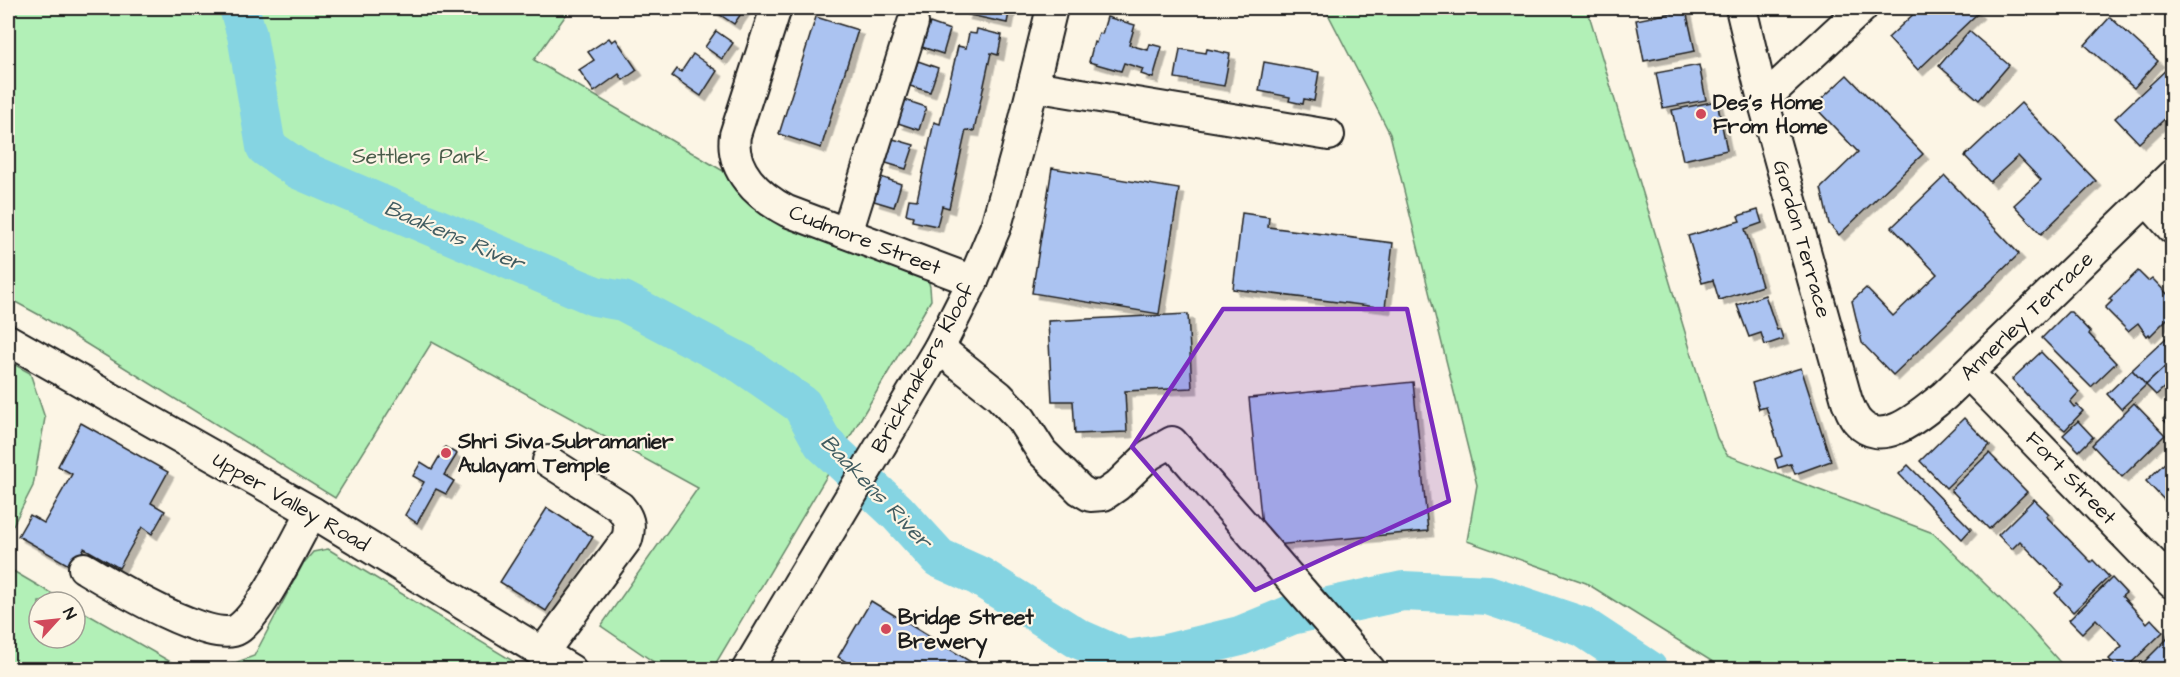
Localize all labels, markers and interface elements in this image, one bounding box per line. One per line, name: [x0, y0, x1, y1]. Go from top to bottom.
place label: Des's Home From Home: [1713, 88, 1829, 141]
marker: Des's Home From Home: [1694, 107, 1708, 121]
park label: Settlers Park: [352, 142, 488, 171]
street label: Gordon Terrace: [1766, 157, 1838, 321]
water label: Baakens River: [379, 193, 531, 280]
street label: Cudmore Street: [785, 198, 946, 282]
street label: Annerley Terrace: [1954, 245, 2101, 389]
street label: Brickmakers Kloof: [864, 277, 982, 458]
street label: Fort Street: [2019, 425, 2123, 531]
place label: Shri Siva Subramanier Aulayam Temple: [457, 427, 674, 483]
water label: Baakens River: [813, 428, 941, 558]
street label: Upper Valley Road: [206, 445, 375, 561]
marker: Shri Siva Subramanier Aulayam Temple: [439, 446, 453, 460]
north arrow: [27, 590, 87, 650]
place label: Bridge Street Brewery: [898, 603, 1034, 659]
text: N: [57, 604, 82, 623]
marker: Bridge Street Brewery: [879, 622, 893, 636]

